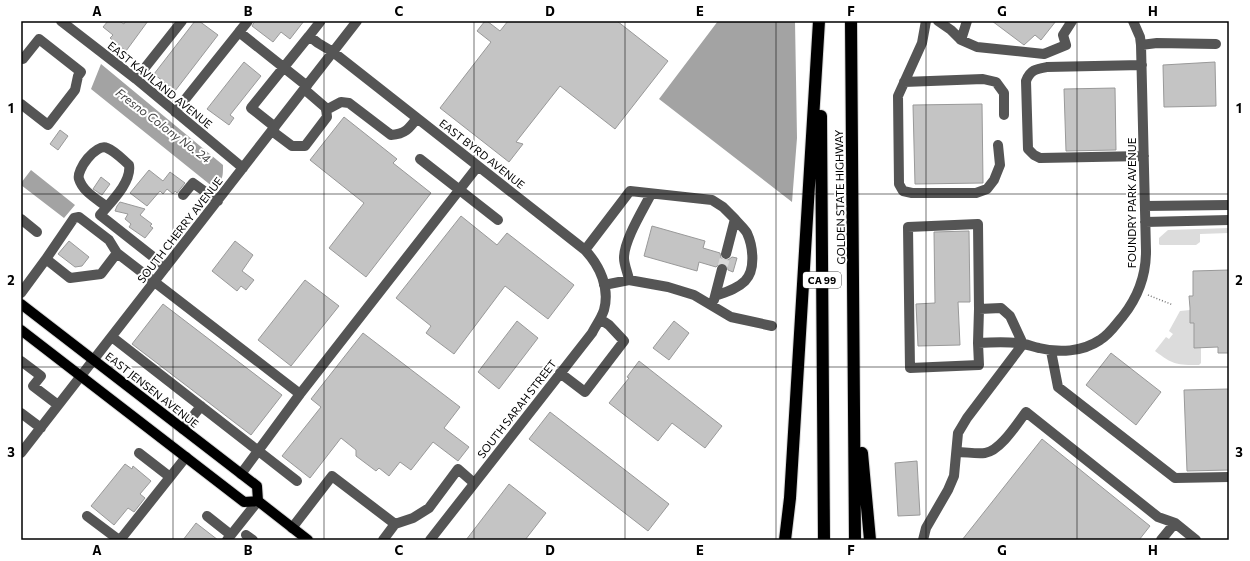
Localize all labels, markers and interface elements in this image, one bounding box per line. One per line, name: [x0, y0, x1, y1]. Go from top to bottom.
text: A: [92, 3, 102, 19]
text: B: [244, 3, 253, 19]
text: C: [395, 3, 404, 19]
text: D: [545, 3, 555, 19]
text: E: [696, 3, 704, 19]
text: F: [847, 3, 855, 19]
text: G: [997, 3, 1007, 19]
text: H: [1148, 3, 1158, 19]
street label: EAST KAVILAND AVENUE: [106, 38, 215, 131]
water label: Fresno Colony No. 24: [113, 85, 214, 165]
text: 1: [8, 100, 14, 116]
text: 1: [1236, 100, 1242, 116]
street label: EAST BYRD AVENUE: [437, 116, 528, 191]
street label: GOLDEN STATE HIGHWAY: [832, 129, 847, 265]
street label: FOUNDRY PARK AVENUE: [1125, 138, 1138, 268]
street label: SOUTH CHERRY AVENUE: [134, 174, 225, 285]
text: 2: [7, 272, 15, 288]
road number: CA 99: [803, 272, 841, 288]
text: 2: [1235, 272, 1243, 288]
street label: EAST JENSEN AVENUE: [102, 349, 202, 431]
street label: SOUTH SARAH STREET: [474, 357, 559, 460]
text: 3: [7, 444, 15, 460]
text: 3: [1235, 444, 1243, 460]
text: A: [92, 542, 102, 558]
text: B: [244, 542, 253, 558]
text: C: [395, 542, 404, 558]
text: D: [545, 542, 555, 558]
text: E: [696, 542, 704, 558]
text: F: [847, 542, 855, 558]
text: G: [997, 542, 1007, 558]
text: H: [1148, 542, 1158, 558]

